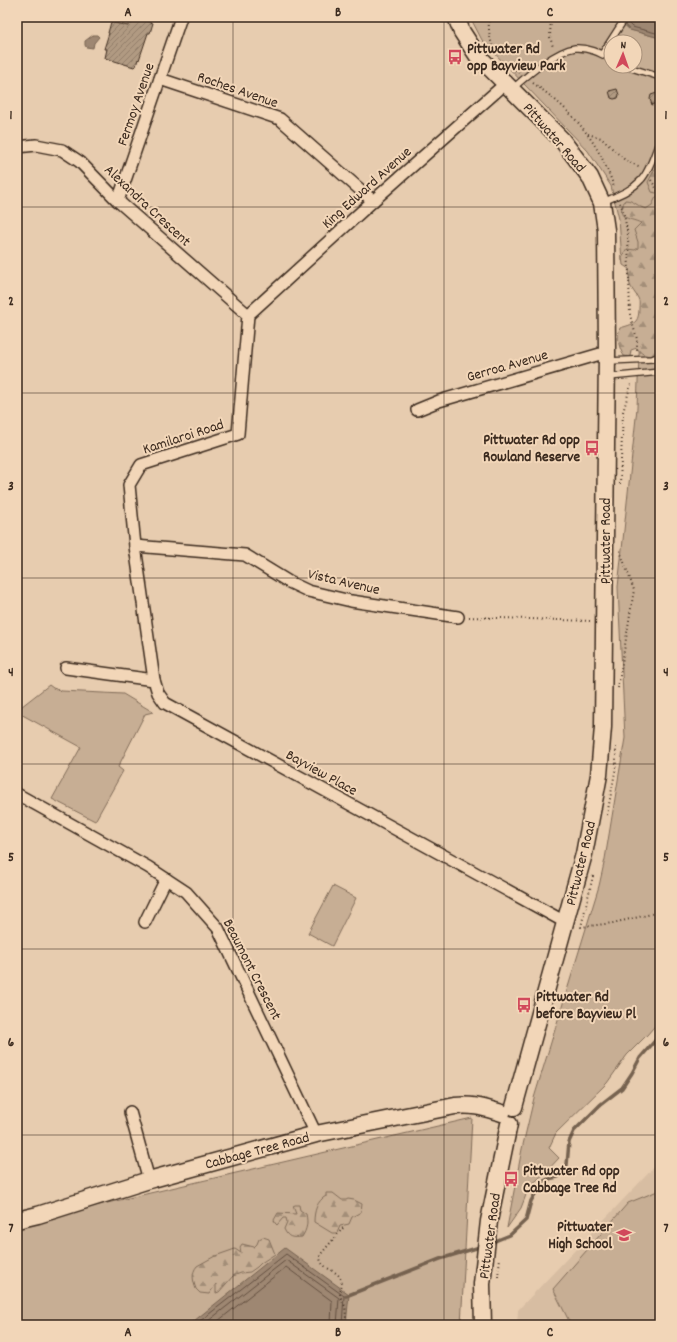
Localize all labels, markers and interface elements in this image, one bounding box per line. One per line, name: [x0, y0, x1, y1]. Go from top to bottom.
text: A: [124, 4, 132, 23]
text: B: [335, 4, 341, 23]
text: C: [547, 4, 554, 23]
north arrow: [603, 34, 643, 74]
text: N: [620, 38, 627, 54]
place label: Pittwater Rd opp Bayview Park: [467, 39, 565, 78]
bus stop icon: Pittwater Rd opp Bayview Park: [446, 48, 464, 66]
street label: Fermoy Avenue: [112, 60, 161, 149]
street label: Roches Avenue: [194, 67, 281, 115]
street label: Pittwater Road: [517, 98, 590, 178]
text: 1: [10, 107, 13, 126]
text: 1: [665, 107, 668, 126]
street label: King Edward Avenue: [318, 142, 417, 235]
street label: Alexandra Crescent: [98, 160, 195, 253]
text: 2: [8, 293, 14, 312]
text: 2: [663, 293, 669, 312]
street label: Gerroa Avenue: [464, 345, 551, 389]
street label: Kamilaroi Road: [140, 414, 227, 461]
place label: Pittwater Rd opp Rowland Reserve: [483, 430, 580, 469]
bus stop icon: Pittwater Rd opp Rowland Reserve: [583, 439, 601, 457]
text: 3: [8, 478, 14, 497]
text: 3: [663, 478, 669, 497]
street label: Pittwater Road: [596, 498, 618, 584]
street label: Vista Avenue: [305, 564, 382, 602]
text: 4: [8, 664, 14, 683]
text: 4: [663, 664, 669, 683]
street label: Bayview Place: [281, 745, 361, 803]
street label: Pittwater Road: [561, 819, 603, 908]
text: 5: [8, 849, 14, 868]
text: 5: [663, 849, 669, 868]
street label: Beaumont Crescent: [216, 915, 286, 1025]
place label: Pittwater Rd before Bayview Pl: [536, 987, 636, 1026]
bus stop icon: Pittwater Rd before Bayview Pl: [515, 996, 533, 1014]
text: 6: [8, 1034, 15, 1053]
text: 6: [663, 1034, 670, 1053]
street label: Cabbage Tree Road: [203, 1127, 312, 1176]
place label: Pittwater Rd opp Cabbage Tree Rd: [523, 1161, 620, 1200]
bus stop icon: Pittwater Rd opp Cabbage Tree Rd: [502, 1170, 520, 1188]
street label: Pittwater Road: [474, 1192, 508, 1281]
place label: Pittwater High School: [548, 1217, 612, 1256]
text: 7: [9, 1220, 14, 1239]
text: 7: [664, 1220, 669, 1239]
school or university icon: Pittwater High School: [615, 1226, 633, 1244]
text: A: [124, 1324, 132, 1342]
text: B: [335, 1324, 341, 1342]
text: C: [547, 1324, 554, 1342]

